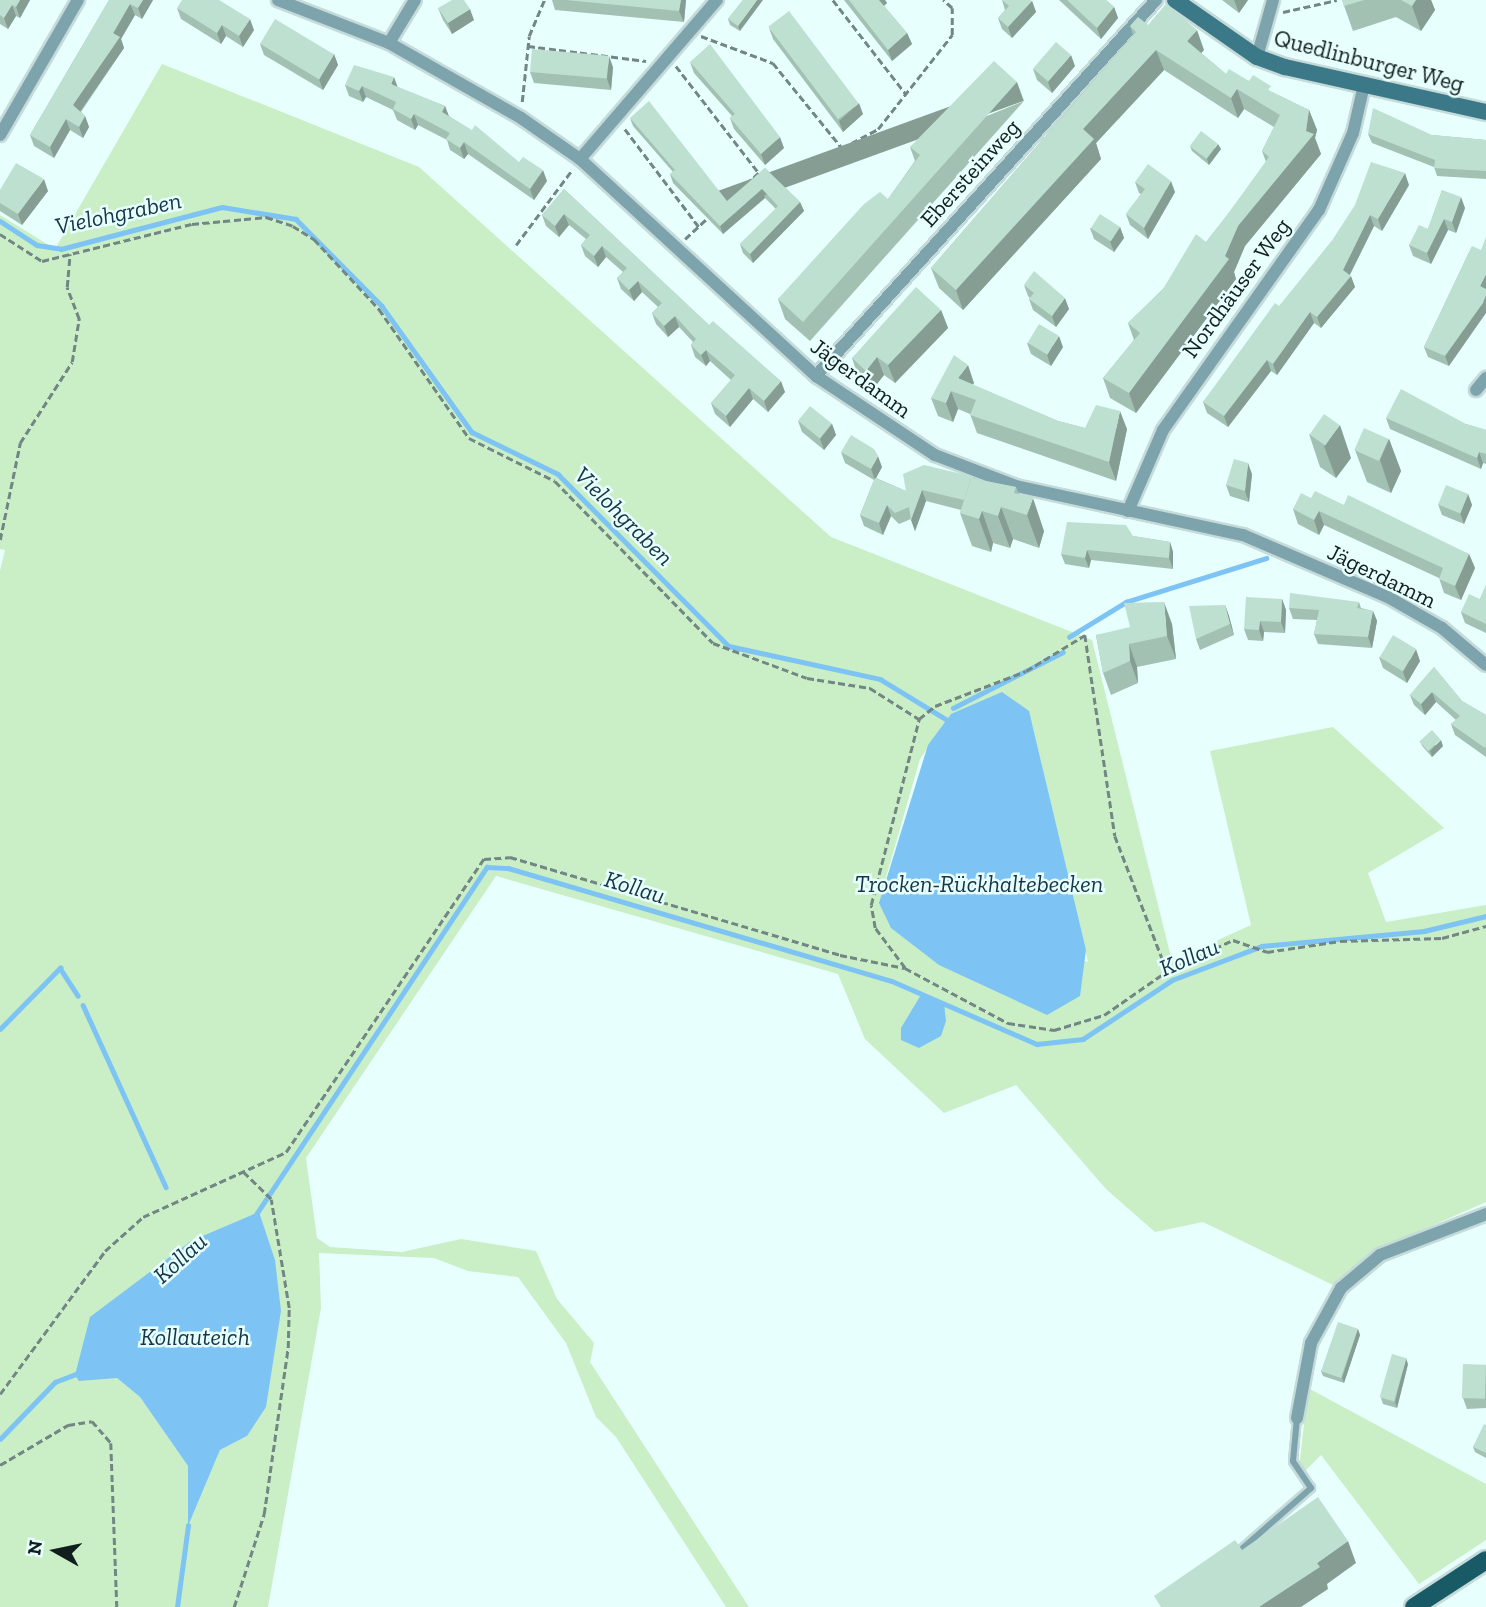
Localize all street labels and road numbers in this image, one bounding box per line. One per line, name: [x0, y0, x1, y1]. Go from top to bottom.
street label: Quedlinburger Weg: [1271, 24, 1467, 98]
street label: Ebersteinweg: [914, 113, 1026, 233]
street label: Nordhäuser Weg: [1176, 212, 1296, 364]
street label: Jägerdamm: [805, 332, 917, 424]
street label: Jägerdamm: [1323, 538, 1441, 614]

